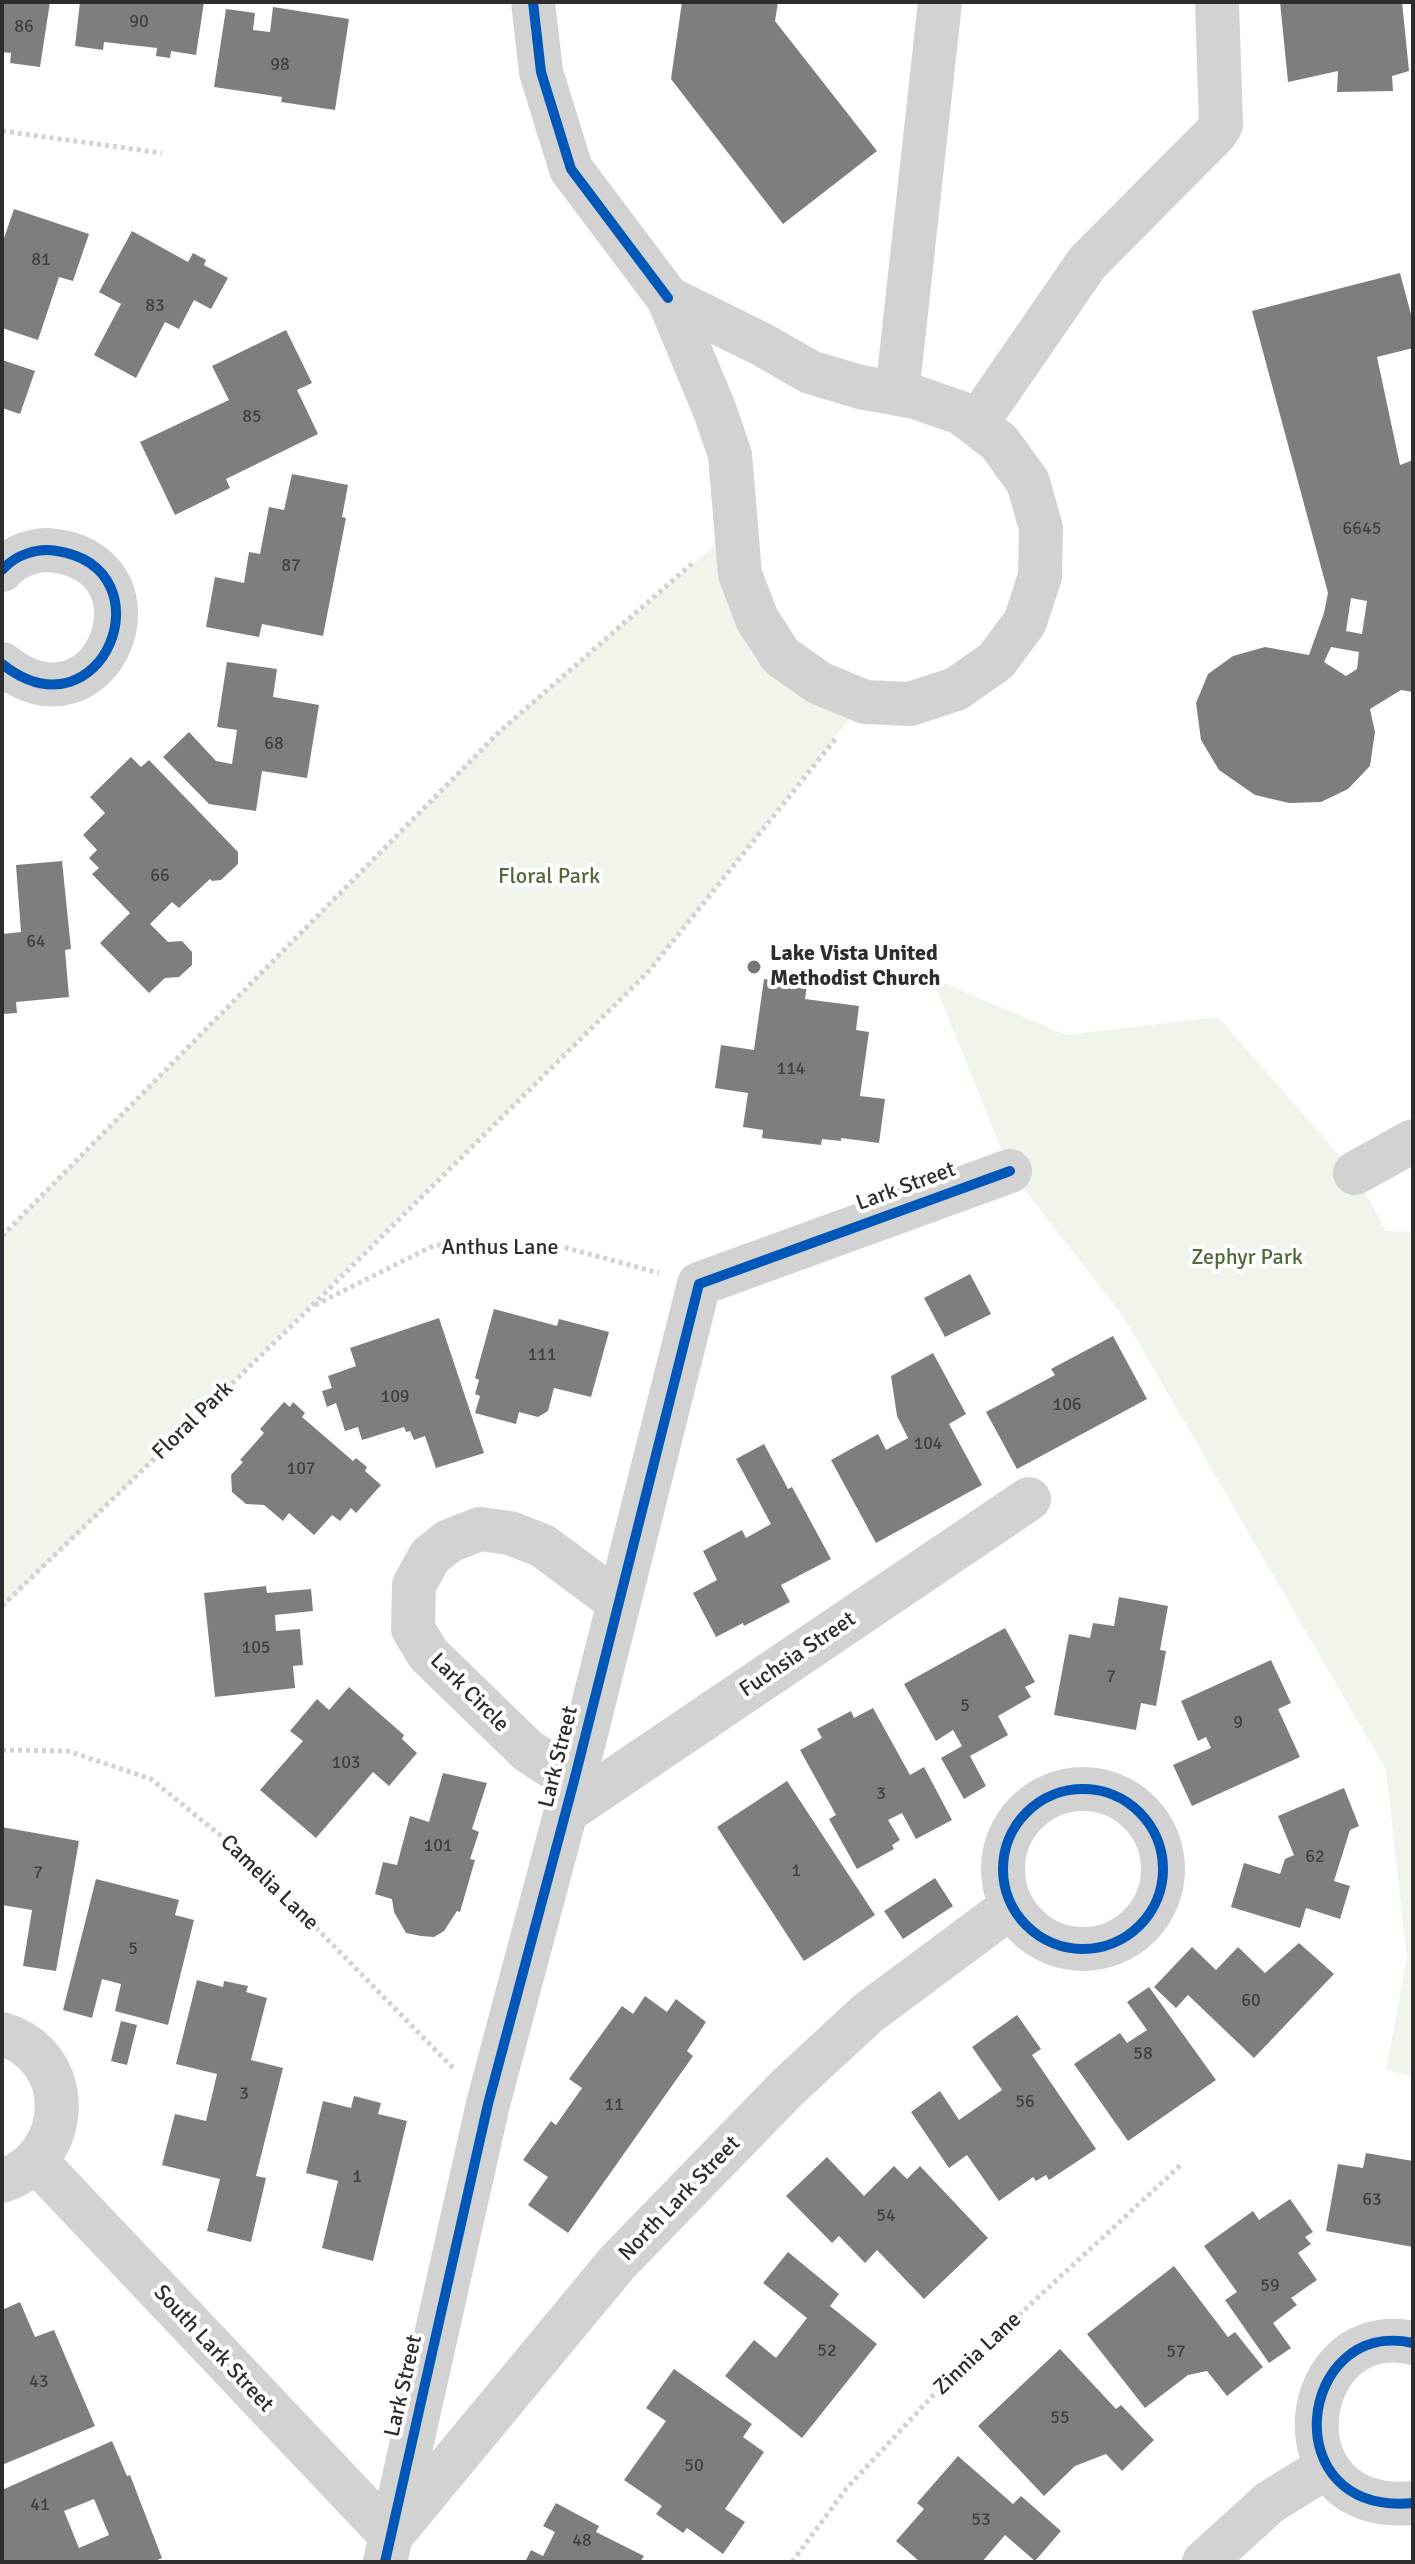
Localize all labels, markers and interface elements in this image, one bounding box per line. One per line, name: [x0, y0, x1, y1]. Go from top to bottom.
house number: 90: [129, 11, 149, 33]
house number: 86: [14, 16, 34, 38]
house number: 98: [270, 54, 290, 76]
house number: 81: [31, 249, 51, 271]
house number: 83: [145, 295, 165, 317]
house number: 85: [242, 406, 262, 428]
house number: 6645: [1343, 518, 1381, 540]
house number: 87: [281, 555, 301, 577]
house number: 68: [264, 733, 284, 755]
park label: Floral Park: [498, 864, 600, 890]
house number: 66: [150, 865, 170, 887]
house number: 64: [26, 931, 46, 953]
place label: Lake Vista United Methodist Church: [770, 941, 940, 992]
marker: Lake Vista United Methodist Church: [745, 958, 763, 976]
house number: 114: [776, 1058, 806, 1080]
street label: Lark Street: [853, 1157, 959, 1217]
street label: Anthus Lane: [441, 1235, 559, 1261]
park label: Zephyr Park: [1191, 1245, 1303, 1271]
house number: 111: [527, 1344, 557, 1366]
street label: Floral Park: [147, 1376, 239, 1466]
house number: 109: [380, 1386, 410, 1408]
house number: 106: [1052, 1394, 1082, 1416]
house number: 104: [913, 1433, 943, 1455]
house number: 107: [286, 1458, 316, 1480]
street label: Fuchsia Street: [735, 1607, 861, 1703]
house number: 105: [241, 1637, 271, 1659]
street label: Lark Circle: [424, 1648, 514, 1738]
house number: 7: [1106, 1666, 1116, 1688]
house number: 5: [960, 1695, 970, 1717]
street label: Lark Street: [534, 1703, 584, 1811]
house number: 9: [1233, 1712, 1243, 1734]
house number: 103: [331, 1752, 361, 1774]
house number: 3: [876, 1783, 886, 1805]
street label: Camelia Lane: [214, 1830, 324, 1936]
house number: 101: [423, 1835, 453, 1857]
house number: 62: [1305, 1846, 1325, 1868]
house number: 1: [791, 1860, 801, 1882]
house number: 7: [33, 1862, 43, 1884]
house number: 5: [128, 1938, 138, 1960]
house number: 60: [1241, 1990, 1261, 2012]
house number: 58: [1133, 2043, 1153, 2065]
house number: 3: [239, 2083, 249, 2105]
house number: 56: [1015, 2091, 1035, 2113]
house number: 11: [604, 2094, 624, 2116]
street label: North Lark Street: [614, 2131, 746, 2267]
house number: 1: [352, 2166, 362, 2188]
house number: 63: [1362, 2189, 1382, 2211]
house number: 54: [876, 2205, 896, 2227]
house number: 59: [1260, 2275, 1280, 2297]
street label: South Lark Street: [147, 2280, 279, 2418]
street label: Zinnia Lane: [929, 2307, 1027, 2401]
street label: Lark Street: [379, 2333, 429, 2439]
house number: 52: [817, 2340, 837, 2362]
house number: 57: [1166, 2341, 1186, 2363]
house number: 43: [29, 2371, 49, 2393]
house number: 55: [1050, 2407, 1070, 2429]
house number: 50: [684, 2455, 704, 2477]
house number: 41: [30, 2494, 50, 2516]
house number: 53: [971, 2509, 991, 2531]
house number: 48: [572, 2530, 592, 2552]

